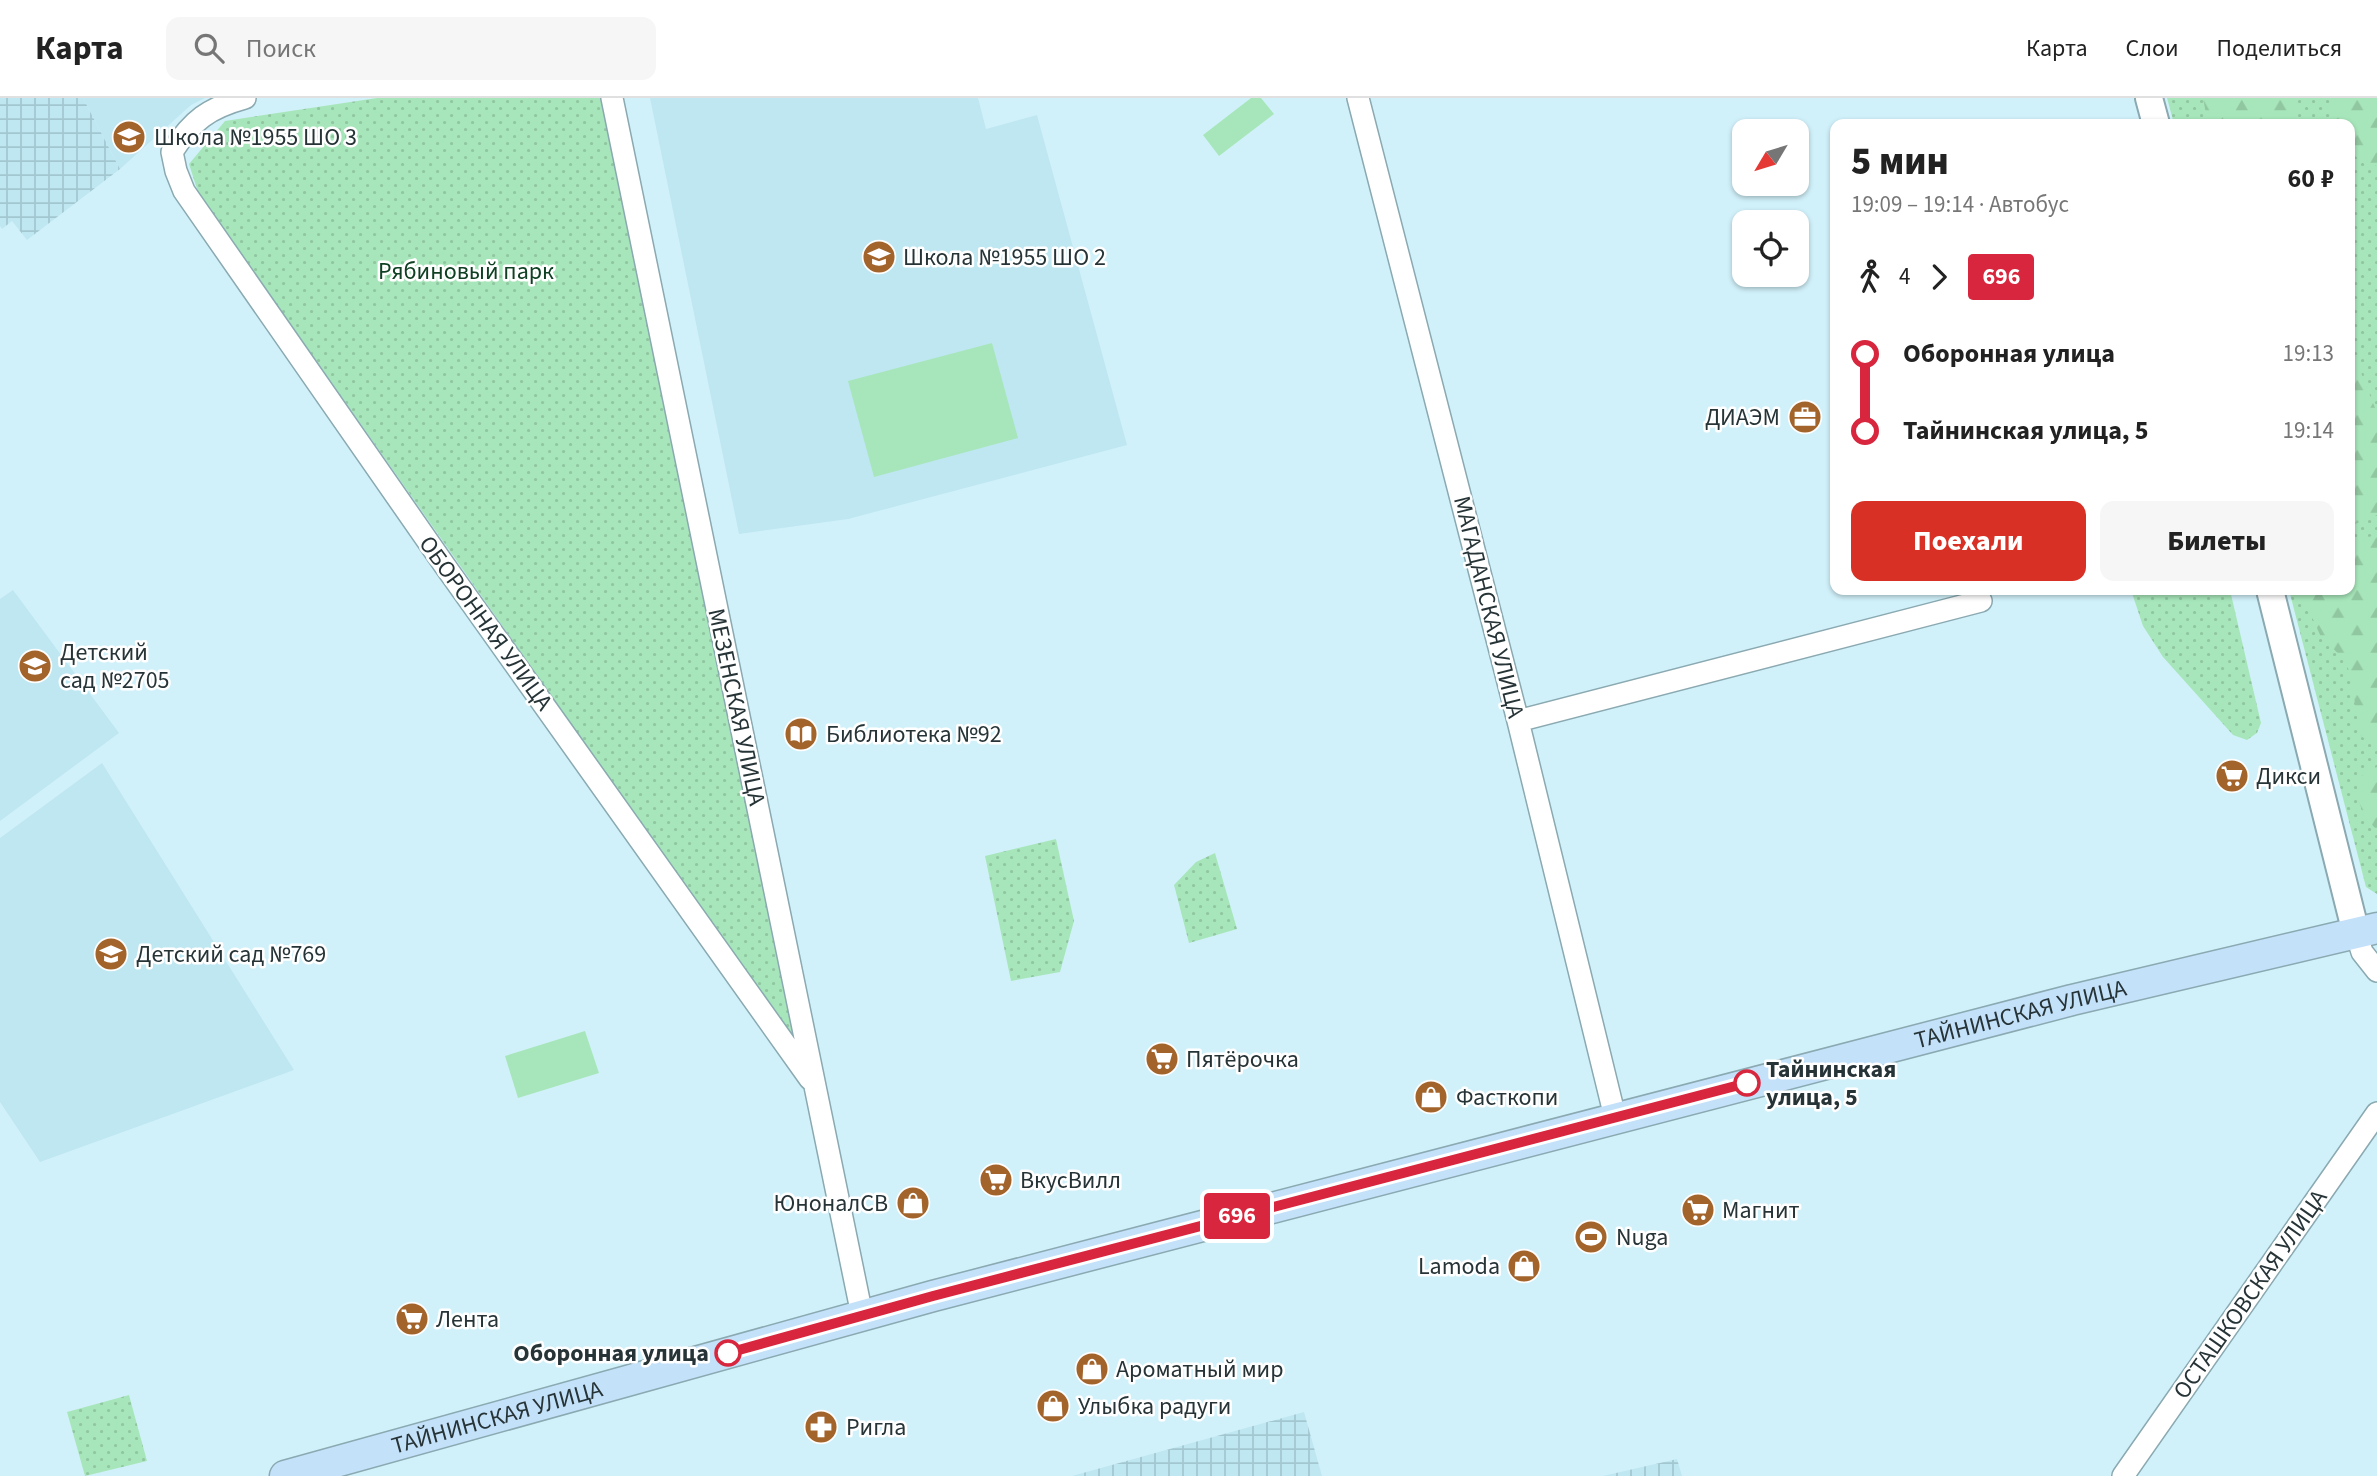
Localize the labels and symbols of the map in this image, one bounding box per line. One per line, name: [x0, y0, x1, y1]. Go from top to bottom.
school or university icon: Школа №1955 ШО 3: [110, 118, 148, 156]
north arrow: [1732, 119, 1810, 196]
place label: Школа №1955 ШО 3: [154, 120, 357, 155]
school or university icon: Школа №1955 ШО 2: [860, 238, 898, 276]
place label: Школа №1955 ШО 2: [903, 240, 1106, 275]
park label: Рябиновый парк: [378, 254, 554, 289]
office icon: ДИАЭМ: [1786, 398, 1824, 436]
place label: ДИАЭМ: [1705, 400, 1780, 435]
street label: МАГАДАНСКАЯ УЛИЦА: [1444, 492, 1533, 722]
street label: ОБОРОННАЯ УЛИЦА: [410, 529, 561, 718]
street label: МЕЗЕНСКАЯ УЛИЦА: [699, 605, 774, 809]
place label: Детский сад №2705: [60, 635, 170, 698]
school or university icon: Детский сад №2705: [16, 647, 54, 685]
library icon: Библиотека №92: [782, 715, 820, 753]
place label: Библиотека №92: [826, 717, 1002, 752]
supermarket icon: Дикси: [2213, 757, 2251, 795]
place label: Дикси: [2256, 759, 2321, 794]
school or university icon: Детский сад №769: [92, 935, 130, 973]
place label: Детский сад №769: [136, 937, 326, 972]
street label: ТАЙНИНСКАЯ УЛИЦА: [1911, 971, 2130, 1058]
supermarket icon: Пятёрочка: [1143, 1040, 1181, 1078]
place label: Пятёрочка: [1186, 1042, 1299, 1077]
place label: Тайнинская улица, 5: [1766, 1052, 1896, 1115]
marker: Тайнинская улица, 5: [1734, 1070, 1760, 1096]
shop icon: Фасткопи: [1412, 1078, 1450, 1116]
place label: Фасткопи: [1456, 1080, 1558, 1115]
supermarket icon: ВкусВилл: [977, 1161, 1015, 1199]
place label: ВкусВилл: [1020, 1163, 1121, 1198]
street label: ОСТАШКОВСКАЯ УЛИЦА: [2165, 1182, 2336, 1406]
shop icon: ЮноналСВ: [894, 1184, 932, 1222]
place label: ЮноналСВ: [774, 1186, 888, 1221]
supermarket icon: Магнит: [1679, 1191, 1717, 1229]
line badge: 696: [1197, 1193, 1277, 1239]
place label: Магнит: [1722, 1193, 1800, 1228]
sports icon: Nuga: [1572, 1218, 1610, 1256]
place label: Nuga: [1616, 1220, 1668, 1255]
shop icon: Lamoda: [1505, 1247, 1543, 1285]
place label: Lamoda: [1418, 1249, 1500, 1284]
supermarket icon: Лента: [393, 1300, 431, 1338]
place label: Лента: [436, 1302, 499, 1337]
place label: Оборонная улица: [513, 1336, 709, 1371]
marker: Оборонная улица: [715, 1340, 741, 1366]
shop icon: Ароматный мир: [1073, 1350, 1111, 1388]
place label: Ароматный мир: [1116, 1352, 1283, 1387]
street label: ТАЙНИНСКАЯ УЛИЦА: [388, 1372, 607, 1464]
shop icon: Улыбка радуги: [1034, 1387, 1072, 1425]
place label: Улыбка радуги: [1078, 1389, 1231, 1424]
pharmacy icon: Ригла: [802, 1408, 840, 1446]
place label: Ригла: [846, 1410, 906, 1445]

